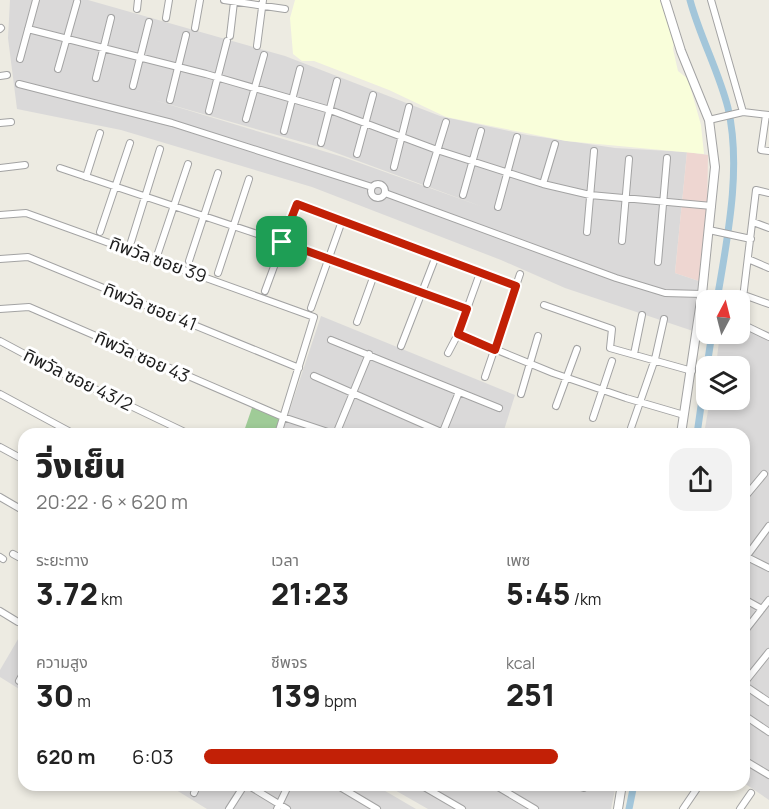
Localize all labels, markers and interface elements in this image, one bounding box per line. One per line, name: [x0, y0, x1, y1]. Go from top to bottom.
pin: [256, 216, 307, 267]
icon: arrive: [265, 225, 298, 258]
street label: ทิพวัล ซอย 39: [106, 230, 210, 288]
street label: ทิพวัล ซอย 41: [100, 277, 201, 336]
north arrow: [696, 290, 750, 344]
map controls: [696, 290, 750, 410]
street label: ทิพวัล ซอย 43: [91, 325, 194, 388]
street label: ทิพวัล ซอย 43/2: [20, 342, 137, 416]
button: layers: [696, 356, 750, 410]
text: วิ่งเย็น: [36, 443, 126, 488]
button: share: [669, 448, 732, 511]
text: 20:22 · 6 × 620 m: [36, 488, 188, 515]
text: ระยะทาง: [36, 549, 89, 571]
text: เวลา: [271, 549, 299, 571]
text: เพซ: [506, 549, 530, 571]
text: 3.72: [36, 573, 98, 614]
text: 21:23: [271, 573, 349, 614]
text: 5:45: [506, 573, 571, 614]
text: km: [98, 588, 123, 610]
text: /km: [571, 588, 601, 610]
text: ความสูง: [36, 651, 88, 673]
text: ชีพจร: [271, 651, 307, 673]
text: kcal: [506, 652, 535, 674]
text: 251: [506, 674, 555, 715]
text: 30: [36, 675, 74, 716]
text: 139: [271, 675, 321, 716]
text: m: [74, 690, 91, 712]
text: bpm: [321, 690, 357, 712]
text: 620 m: [36, 743, 95, 770]
text: 6:03: [132, 743, 174, 770]

